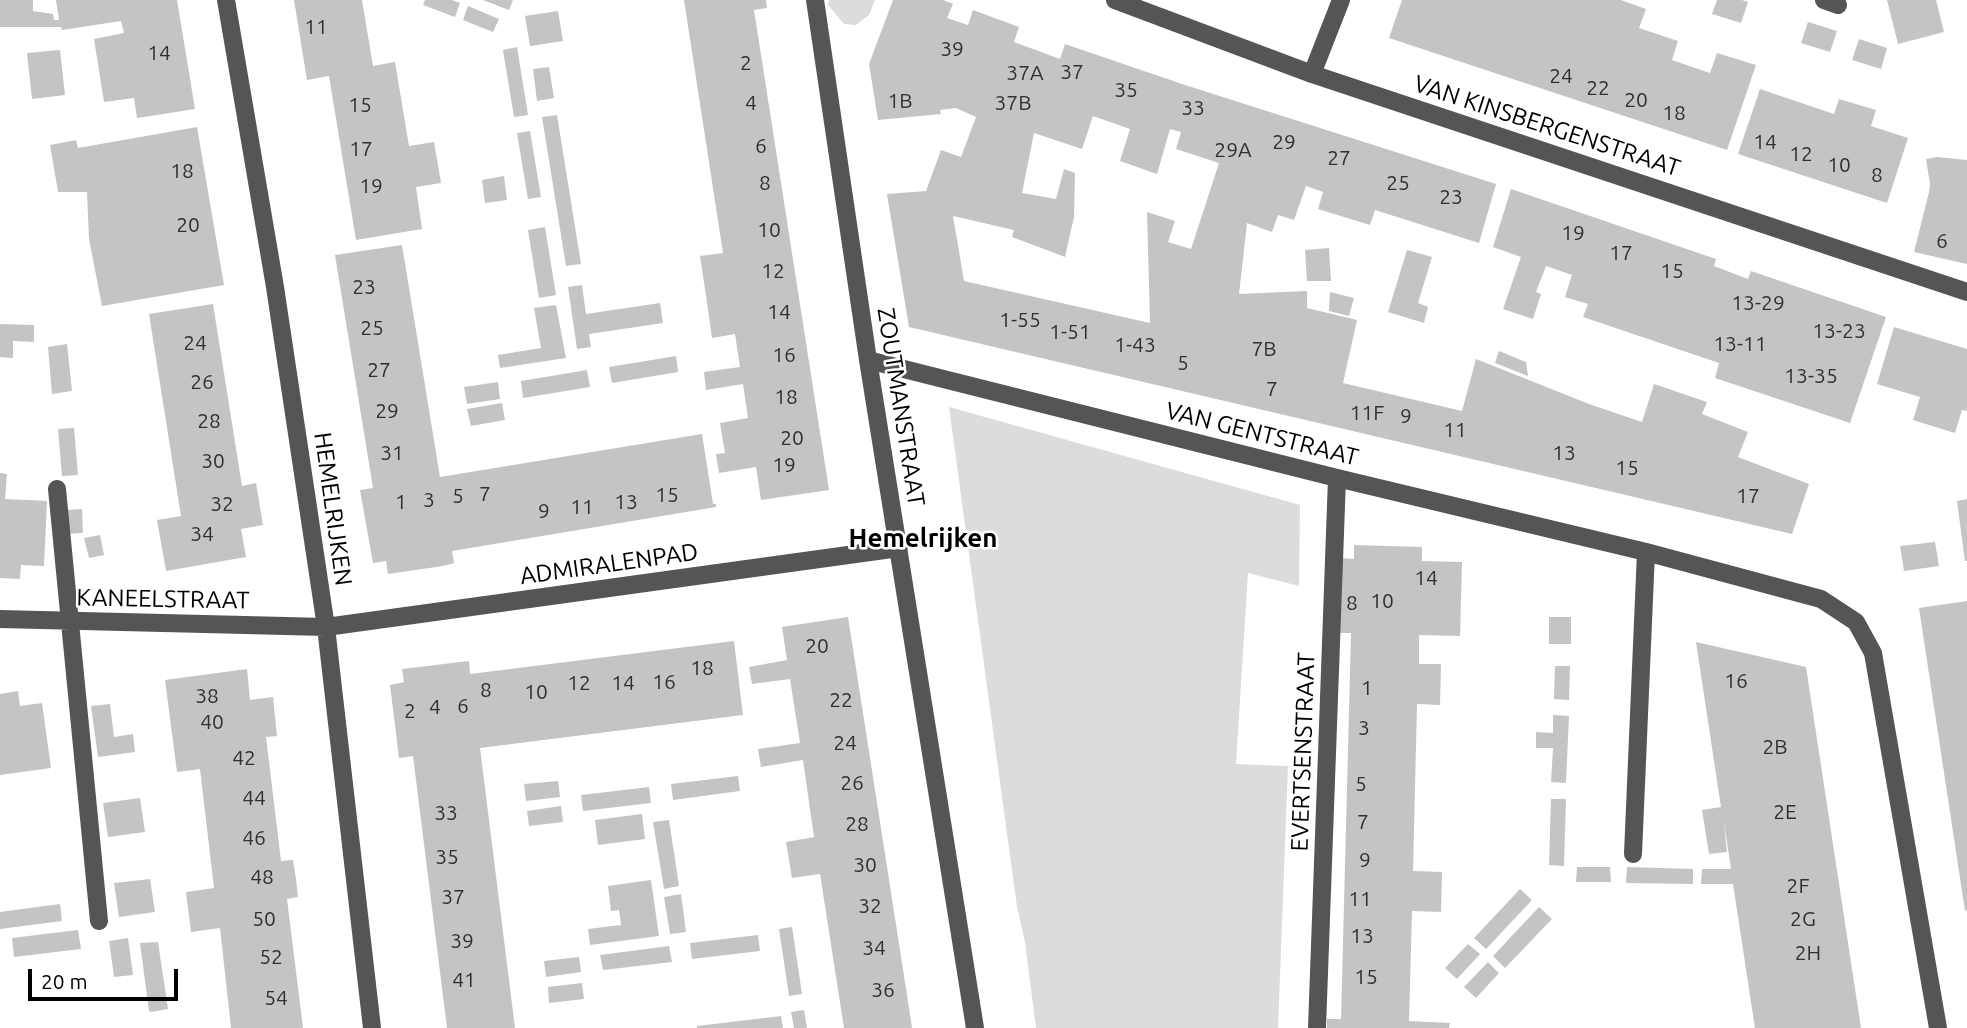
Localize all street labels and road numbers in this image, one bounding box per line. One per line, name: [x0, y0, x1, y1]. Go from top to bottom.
street label: VAN KINSBERGENSTRAAT: [1410, 69, 1684, 183]
street label: ZOUTMANSTRAAT: [871, 306, 931, 508]
street label: VAN GENTSTRAAT: [1163, 396, 1361, 472]
street label: HEMELRIJKEN: [308, 430, 358, 588]
street label: ADMIRALENPAD: [518, 537, 700, 591]
street label: KANEELSTRAAT: [76, 583, 250, 615]
street label: EVERTSENSTRAAT: [1285, 652, 1321, 852]

